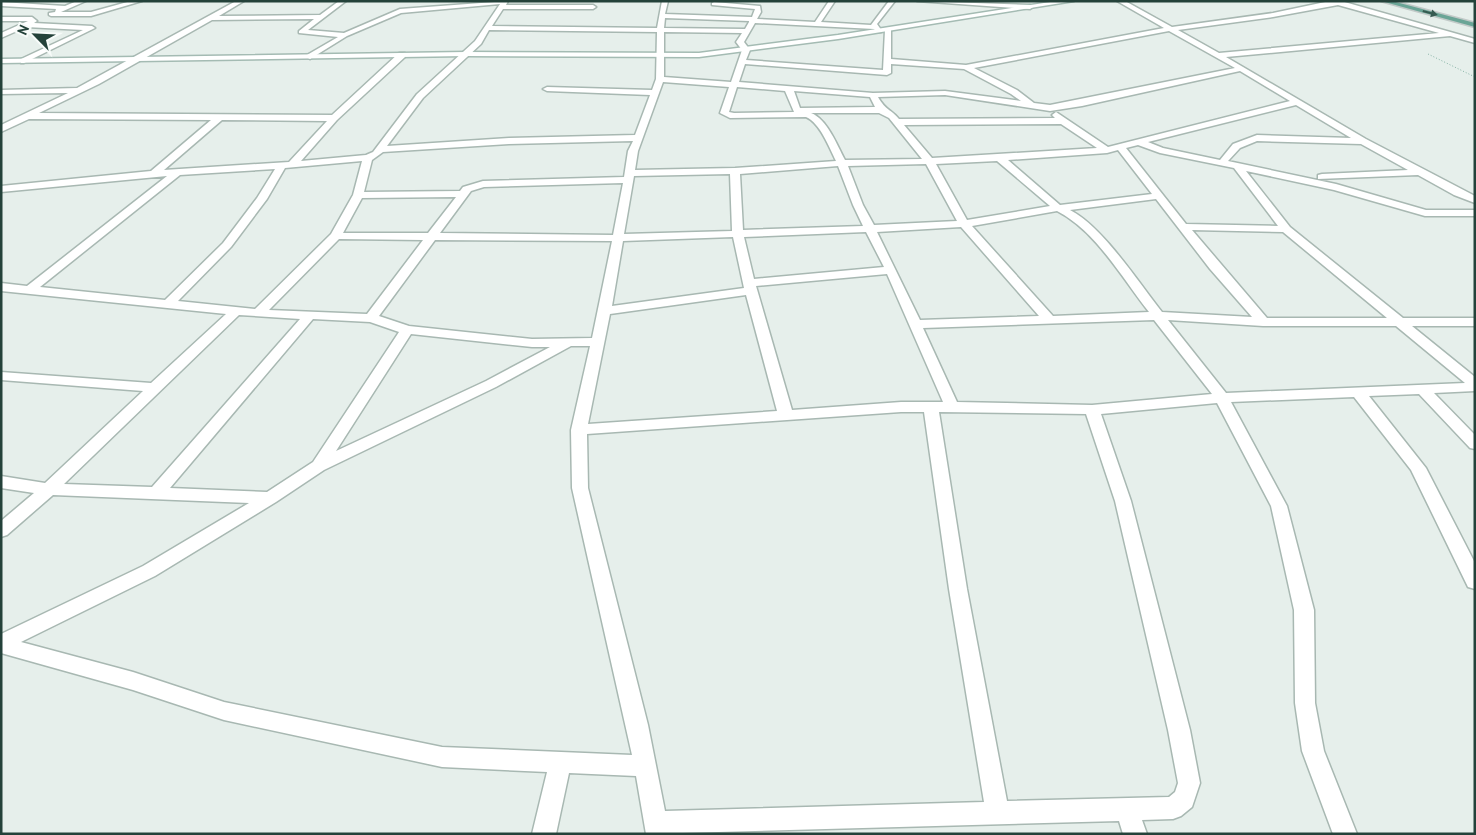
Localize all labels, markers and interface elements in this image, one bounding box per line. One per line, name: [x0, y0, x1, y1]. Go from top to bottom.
one-way arrow: [1422, 9, 1437, 17]
north arrow: [10, 10, 60, 60]
text: N: [13, 22, 33, 38]

